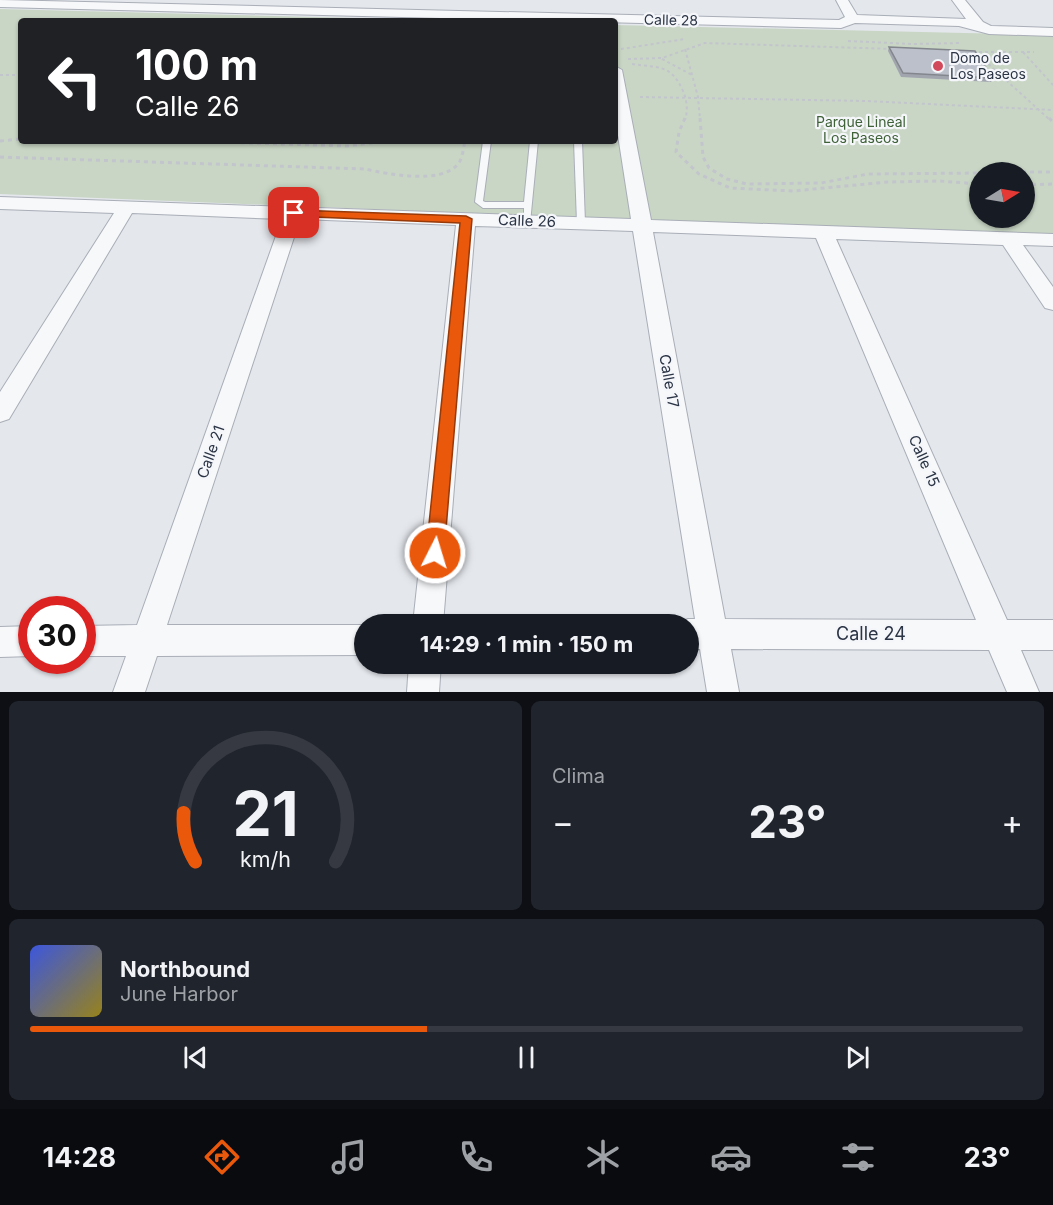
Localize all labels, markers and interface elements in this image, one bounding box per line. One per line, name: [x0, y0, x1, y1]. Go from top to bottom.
street label: Calle 28: [644, 11, 698, 28]
text: 100 m: [135, 39, 258, 90]
icon: left: [36, 42, 114, 120]
place label: Domo de Los Paseos: [950, 49, 1026, 82]
marker: Domo de Los Paseos: [931, 59, 945, 73]
text: Calle 26: [135, 90, 240, 123]
park label: Parque Lineal Los Paseos: [816, 113, 906, 146]
north arrow: [969, 162, 1035, 228]
map controls: [969, 162, 1035, 228]
pin: [268, 187, 319, 238]
icon: arrive: [277, 196, 310, 229]
street label: Calle 26: [498, 210, 556, 231]
street label: Calle 17: [655, 353, 684, 409]
street label: Calle 21: [193, 423, 228, 481]
street label: Calle 15: [905, 432, 944, 490]
position arrow: [403, 521, 467, 585]
speed limit sign: 30: [18, 596, 96, 674]
street label: Calle 24: [836, 623, 906, 644]
text: 14:29 · 1 min · 150 m: [420, 631, 633, 657]
text: Clima: [552, 764, 605, 788]
text: 21: [232, 776, 299, 851]
text: 23°: [749, 794, 826, 849]
text: −: [552, 802, 574, 842]
text: +: [1001, 802, 1023, 842]
text: km/h: [240, 847, 291, 873]
text: Northbound: [120, 956, 250, 982]
text: June Harbor: [120, 982, 238, 1006]
icon: previous: [179, 1041, 212, 1074]
icon: pause: [510, 1041, 543, 1074]
icon: next: [841, 1041, 874, 1074]
icon: directions: [201, 1136, 243, 1178]
icon: music: [328, 1136, 370, 1178]
icon: phone: [455, 1136, 497, 1178]
icon: climate: [582, 1136, 624, 1178]
icon: car: [710, 1136, 752, 1178]
icon: filters: [837, 1136, 879, 1178]
text: 14:28: [43, 1141, 116, 1174]
text: 23°: [964, 1141, 1010, 1174]

